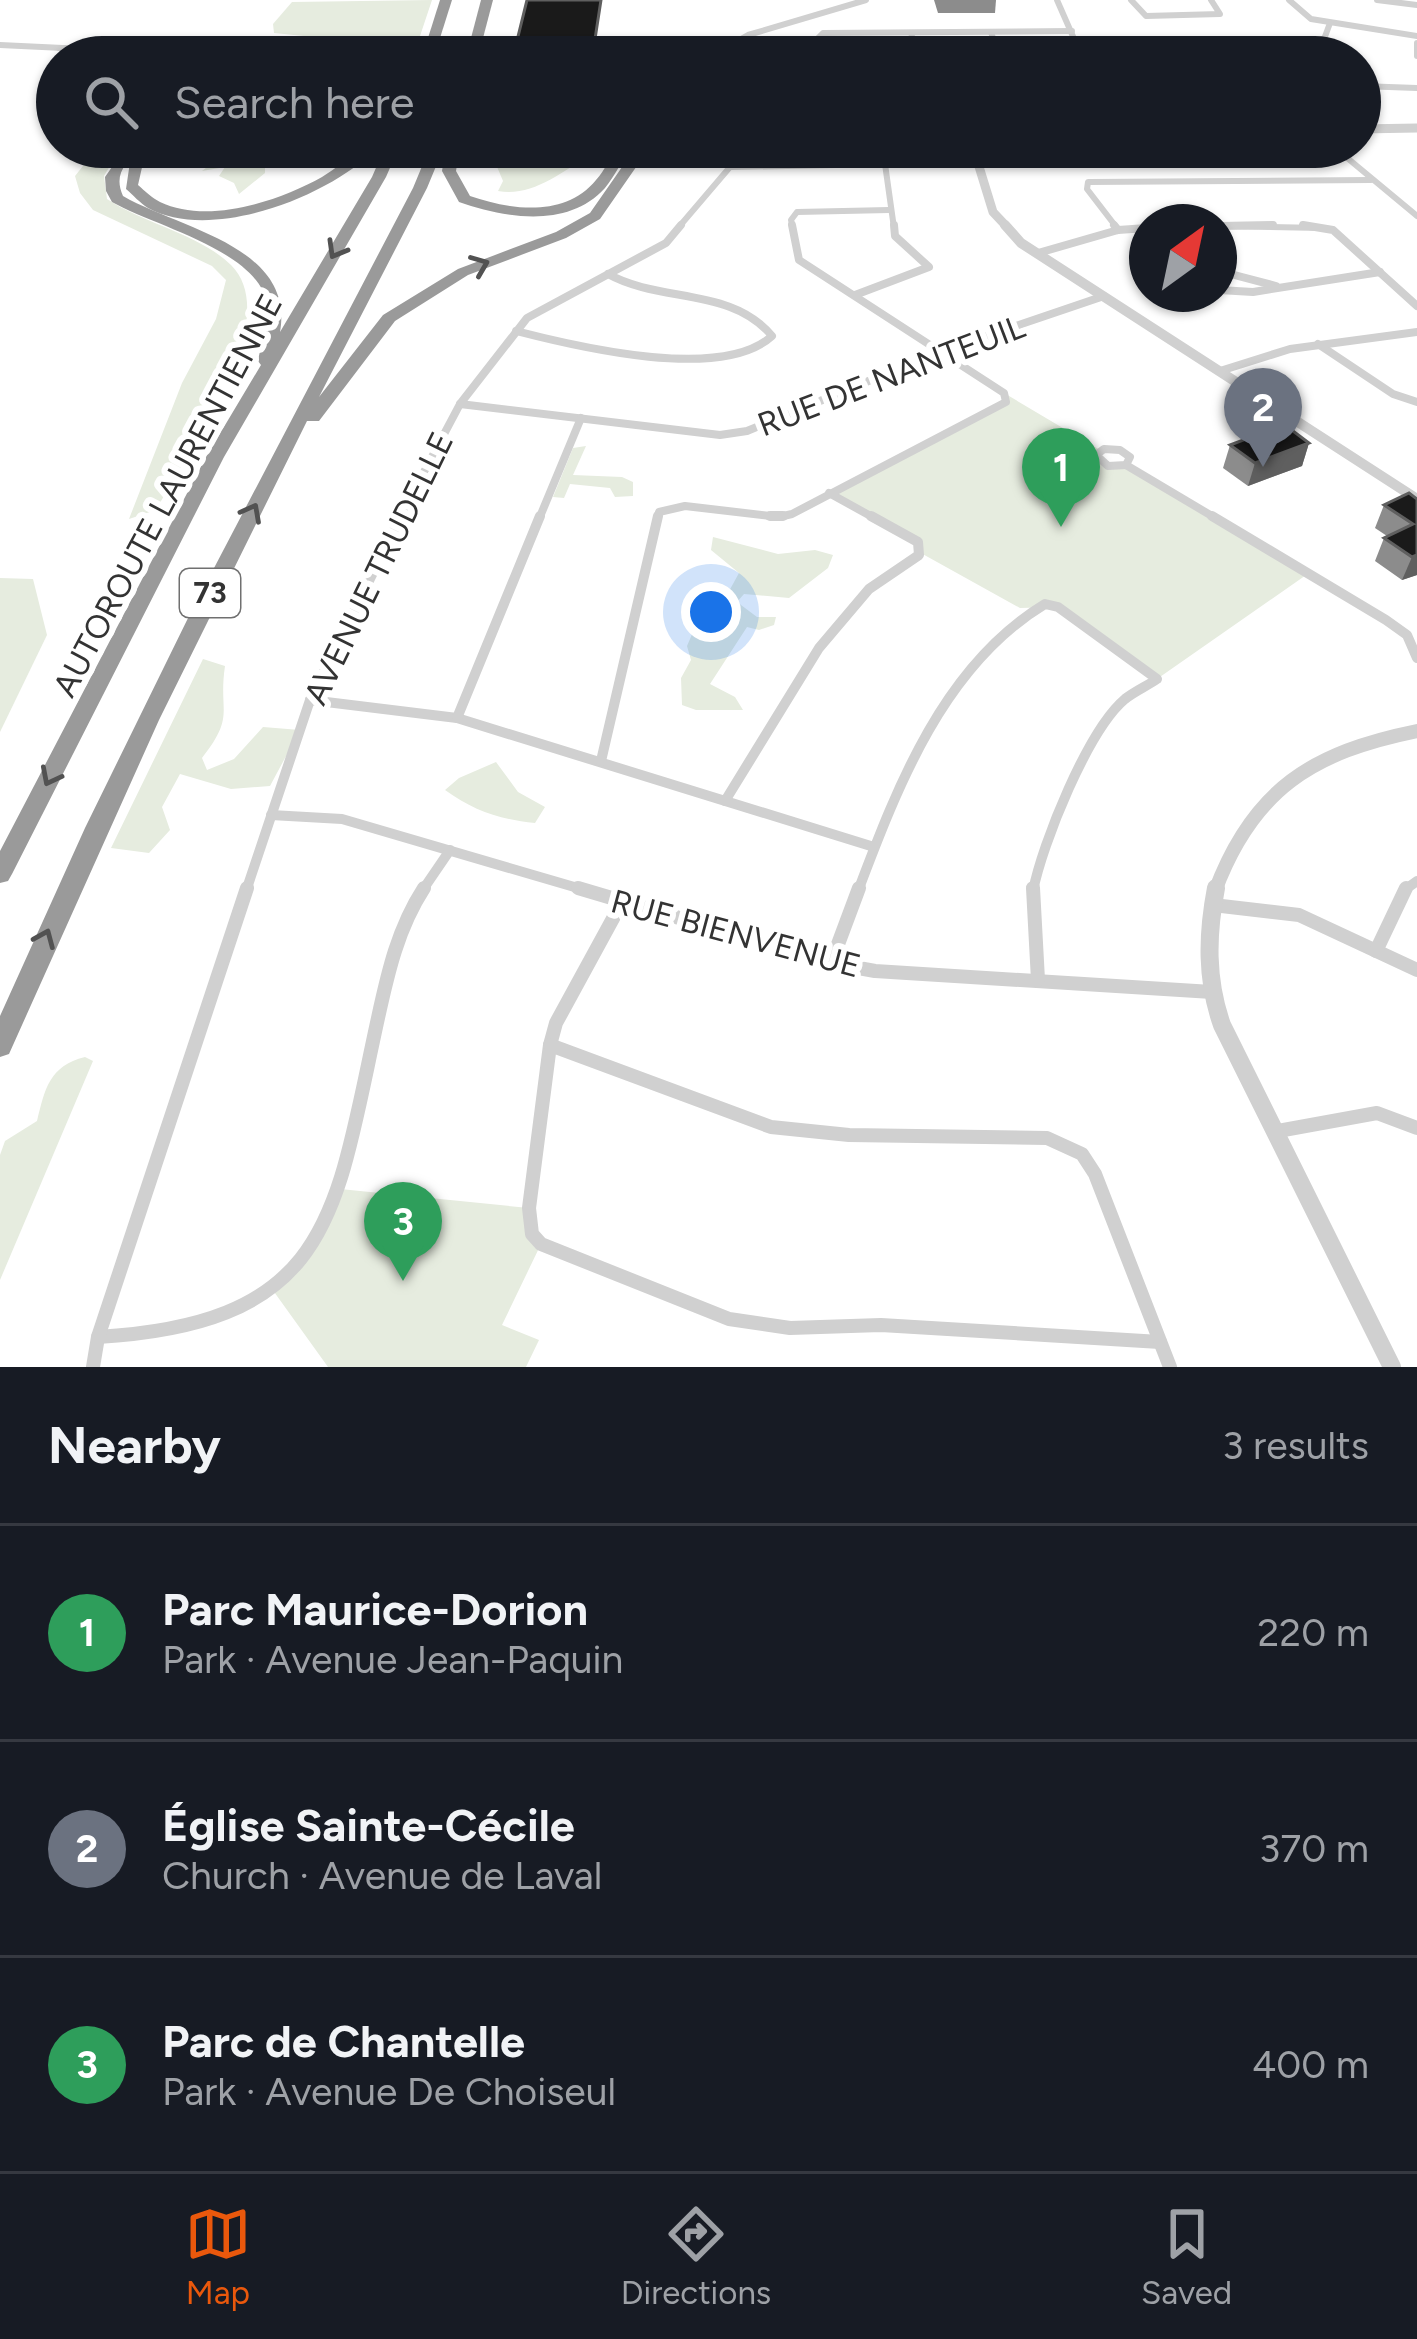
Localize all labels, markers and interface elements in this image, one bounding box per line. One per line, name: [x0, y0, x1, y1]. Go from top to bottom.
search box: [36, 36, 1381, 168]
icon: search: [78, 69, 144, 135]
text: Search here: [174, 75, 414, 129]
north arrow: [1129, 204, 1237, 312]
one-way arrow: [328, 237, 350, 259]
one-way arrow: [468, 255, 489, 279]
street label: AUTOROUTE LAURENTIENNE: [45, 287, 290, 703]
street label: RUE DE NANTEUIL: [752, 307, 1030, 444]
pin: 2: [1224, 368, 1302, 467]
street label: AVENUE TRUDELLE: [296, 426, 461, 711]
pin: 1: [1022, 428, 1100, 527]
one-way arrow: [238, 503, 261, 524]
road number: 73: [180, 569, 240, 617]
your location: [681, 582, 741, 642]
one-way arrow: [41, 764, 64, 786]
street label: RUE BIENVENUE: [607, 881, 865, 986]
one-way arrow: [31, 929, 55, 950]
pin: 3: [364, 1182, 442, 1281]
text: Nearby: [48, 1415, 221, 1476]
text: 3 results: [1222, 1422, 1369, 1469]
text: Parc Maurice-Dorion: [162, 1582, 588, 1636]
text: 1: [79, 1609, 95, 1656]
text: 220 m: [1258, 1609, 1369, 1656]
text: Park · Avenue Jean-Paquin: [162, 1636, 623, 1683]
text: Église Sainte-Cécile: [162, 1798, 575, 1852]
text: 2: [76, 1825, 98, 1872]
text: 370 m: [1259, 1825, 1369, 1872]
text: Church · Avenue de Laval: [162, 1852, 602, 1899]
text: Parc de Chantelle: [162, 2014, 525, 2068]
text: 3: [76, 2041, 98, 2088]
text: 400 m: [1252, 2041, 1369, 2088]
text: Park · Avenue De Choiseul: [162, 2068, 616, 2115]
tab: Map: [185, 2201, 251, 2312]
tab: Directions: [621, 2201, 771, 2312]
tab: Saved: [1141, 2201, 1232, 2312]

